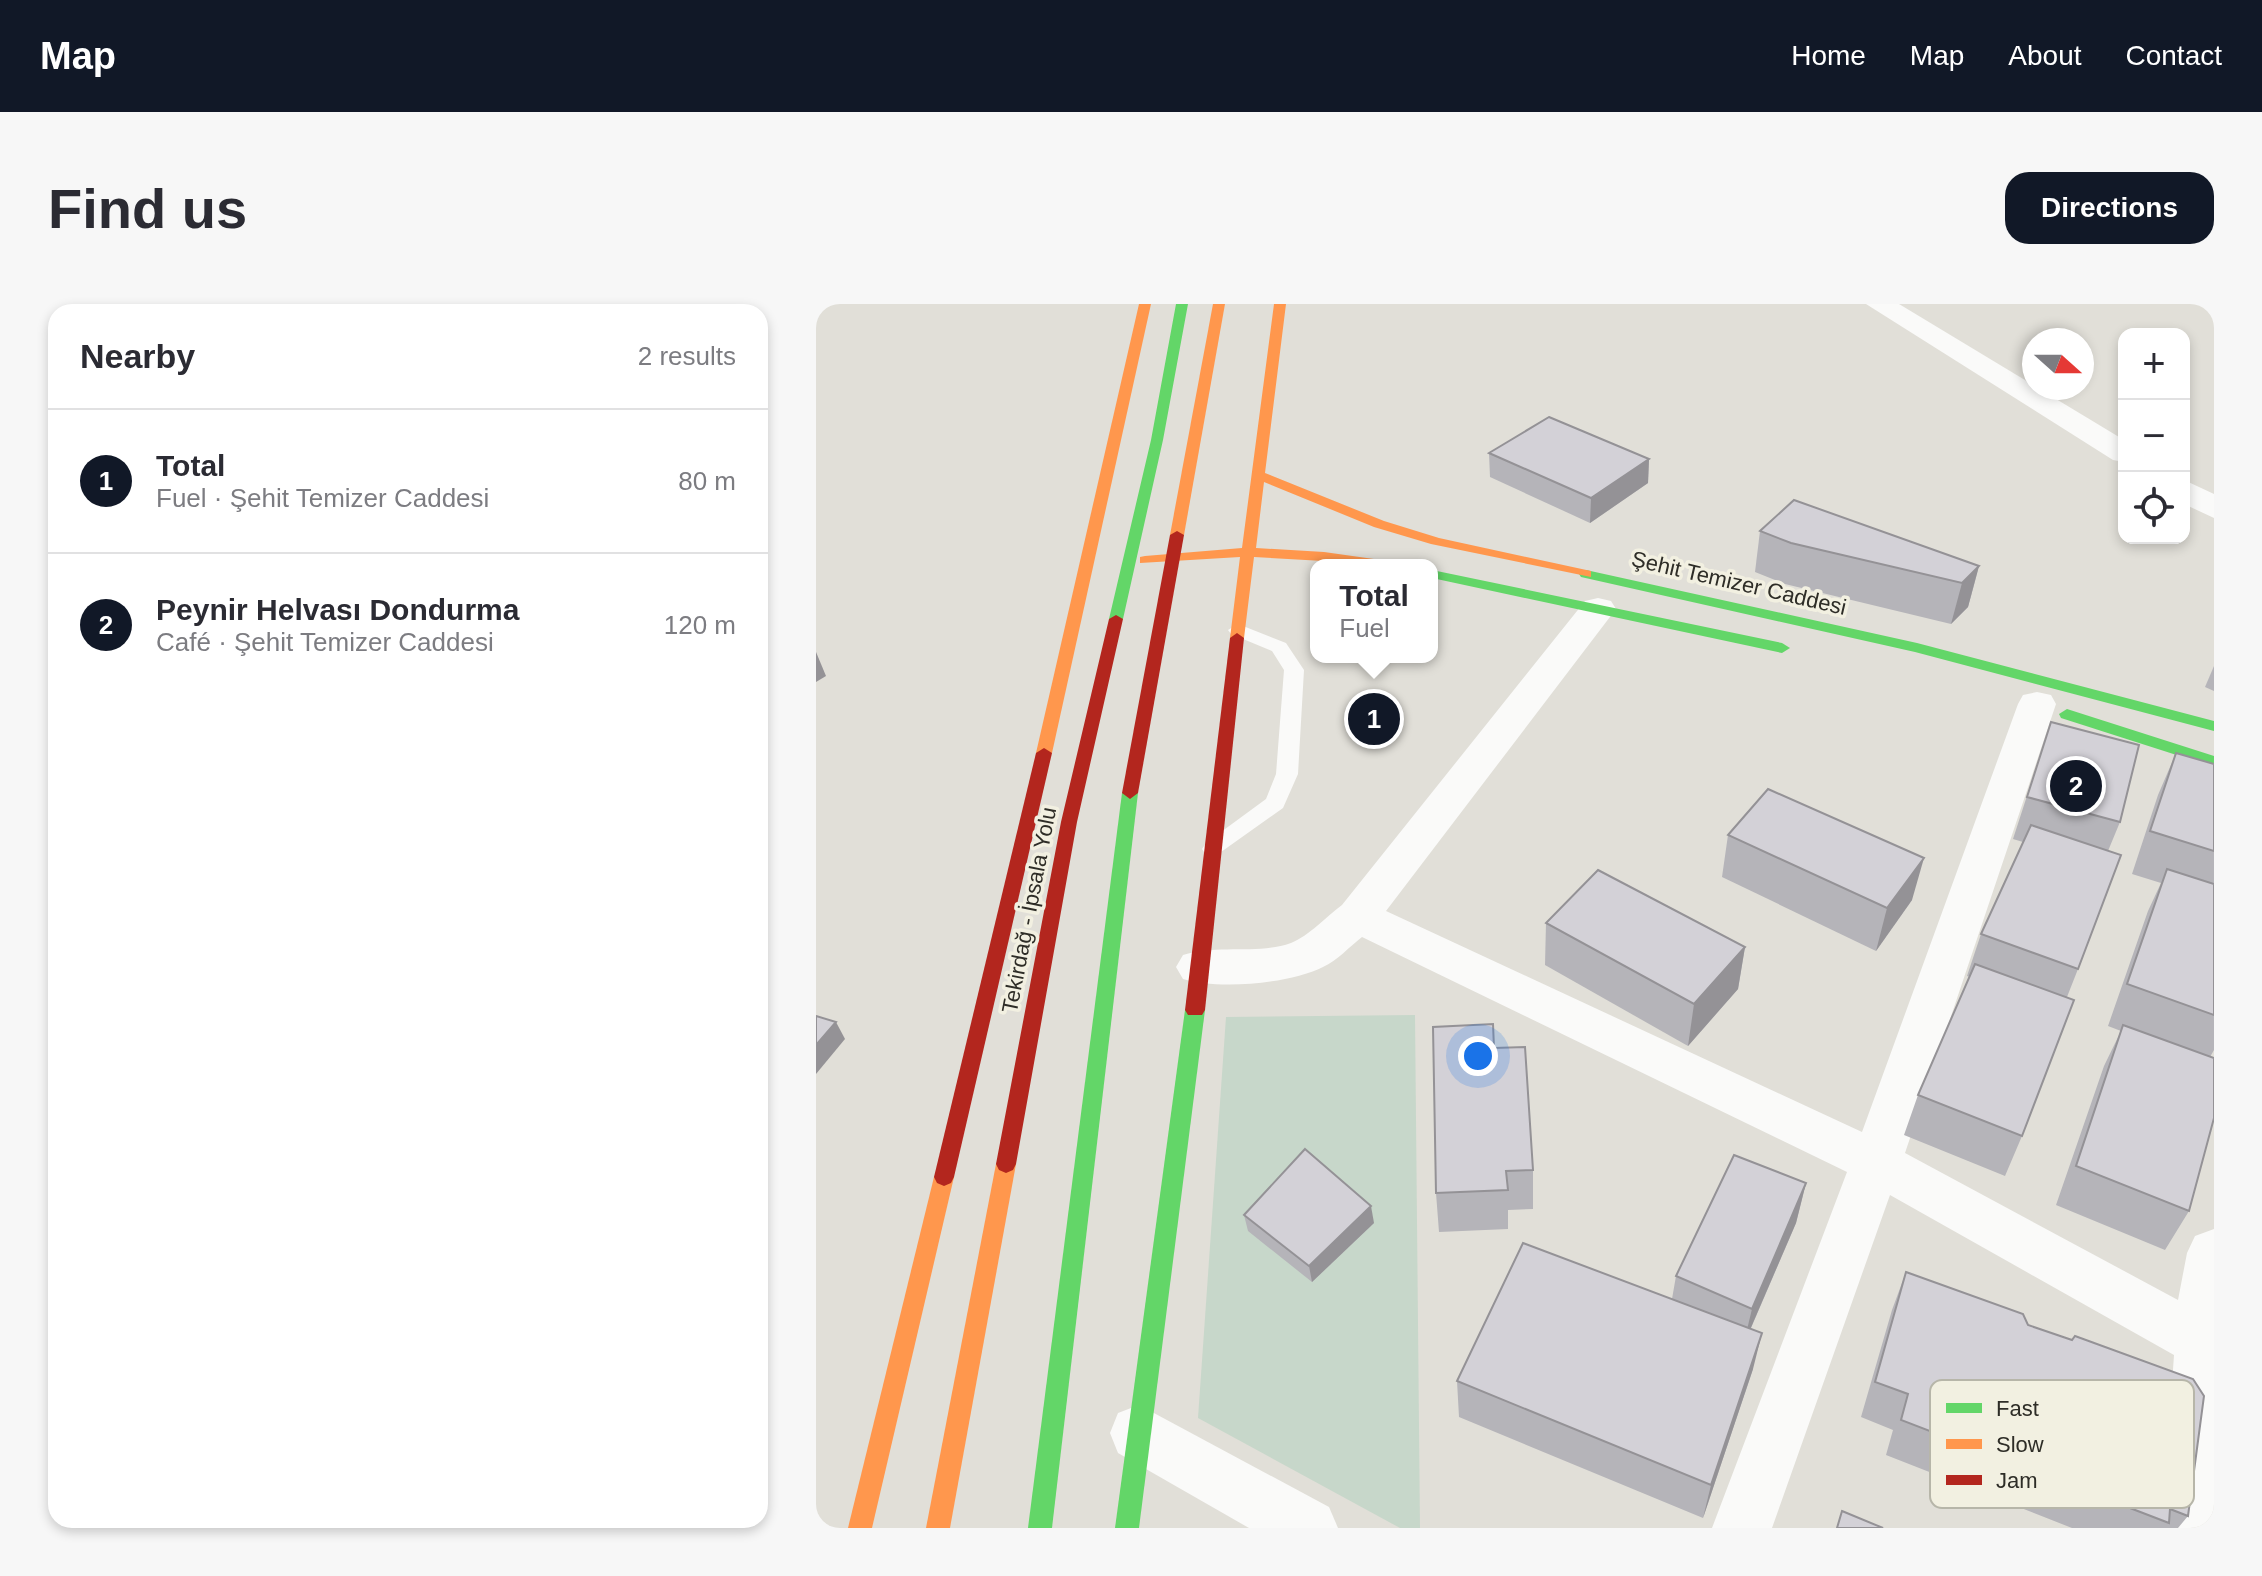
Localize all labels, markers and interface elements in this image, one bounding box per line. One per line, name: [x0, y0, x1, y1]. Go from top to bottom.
text: Map: [40, 35, 116, 77]
text: Home: [1791, 40, 1866, 71]
text: Map: [1910, 40, 1964, 71]
text: About: [2008, 40, 2082, 71]
text: Contact: [2126, 40, 2222, 71]
button: Directions: [2005, 172, 2214, 244]
text: Find us: [48, 177, 247, 240]
north arrow: [2022, 328, 2094, 400]
map controls: [2118, 328, 2190, 544]
button: +: [2118, 328, 2190, 400]
text: Nearby: [80, 337, 195, 375]
text: 2 results: [638, 341, 736, 371]
button: −: [2118, 400, 2190, 472]
text: Total: [156, 449, 225, 482]
text: 1: [99, 466, 113, 496]
text: 80 m: [678, 466, 736, 496]
button: locate: [2118, 472, 2190, 544]
text: Fuel · Şehit Temizer Caddesi: [156, 483, 489, 513]
street label: Şehit Temizer Caddesi: [1629, 546, 1849, 620]
popup: [1310, 559, 1438, 663]
text: Total: [1339, 579, 1409, 612]
text: Peynir Helvası Dondurma: [156, 593, 519, 626]
text: 2: [99, 610, 113, 640]
text: 120 m: [664, 610, 736, 640]
text: Fuel: [1339, 613, 1390, 643]
text: Café · Şehit Temizer Caddesi: [156, 627, 494, 657]
pin: 1: [1348, 689, 1400, 749]
pin: 2: [2050, 756, 2102, 816]
street label: Tekirdağ - İpsala Yolu: [997, 805, 1061, 1015]
your location: [1458, 1036, 1498, 1076]
legend: [1930, 1380, 2194, 1508]
text: Fast: [1996, 1396, 2039, 1421]
text: Slow: [1996, 1432, 2044, 1457]
text: Jam: [1996, 1468, 2038, 1493]

